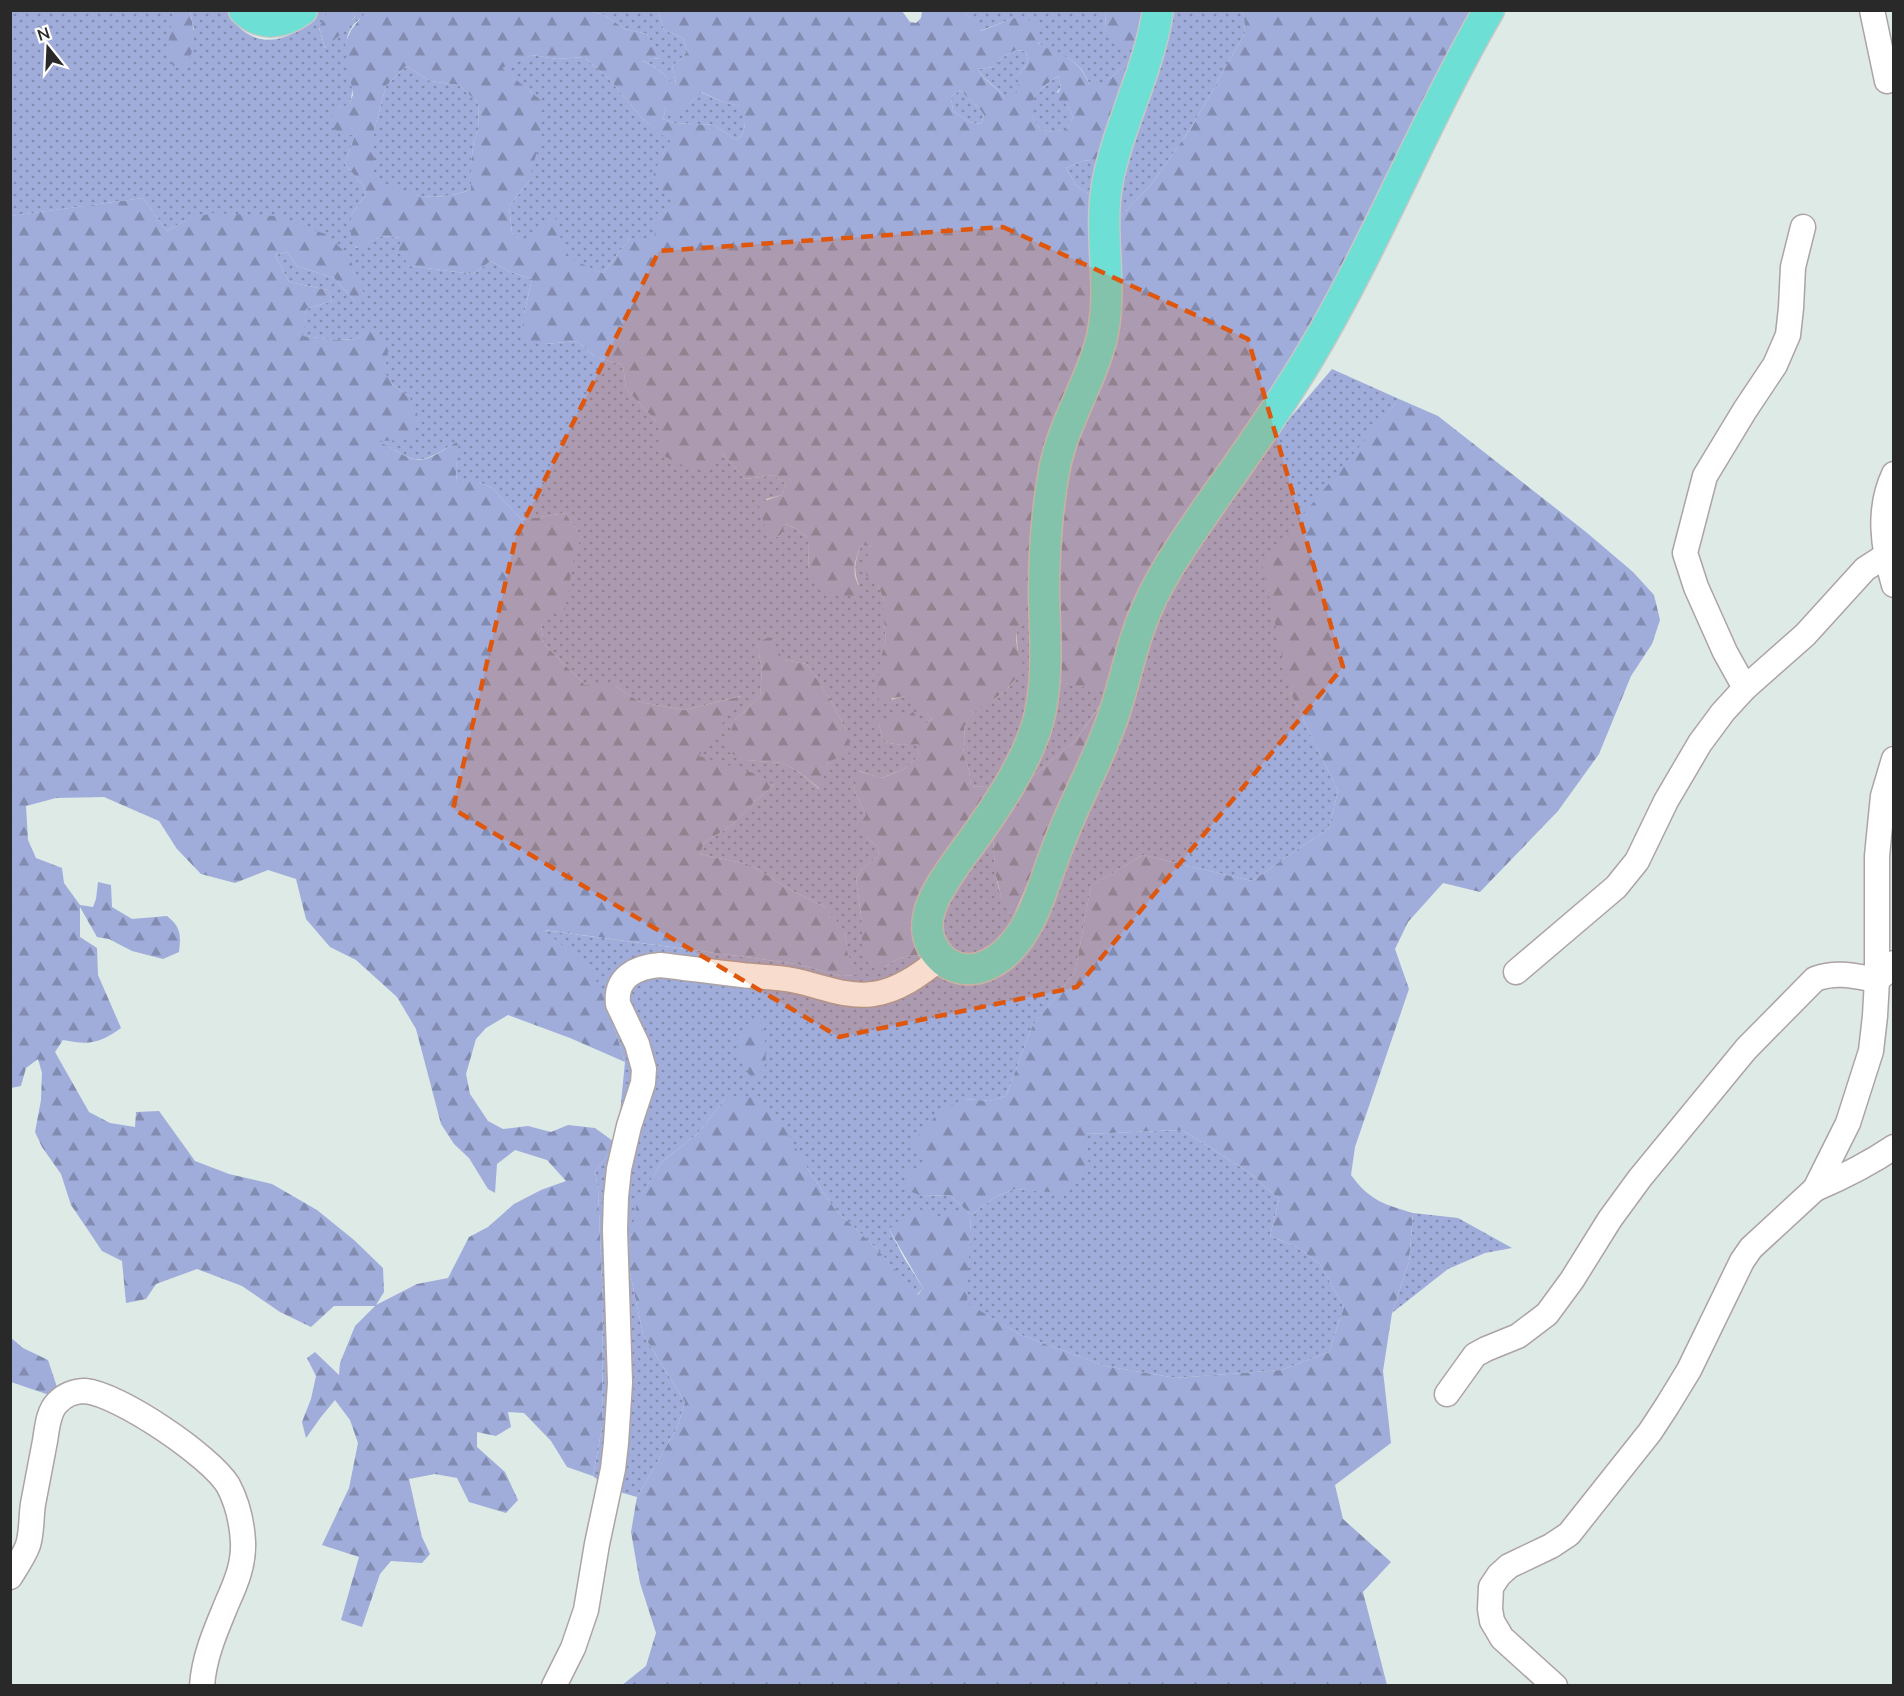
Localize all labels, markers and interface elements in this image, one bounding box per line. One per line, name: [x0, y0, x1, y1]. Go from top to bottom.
north arrow: [18, 18, 78, 78]
text: N: [35, 22, 52, 45]

